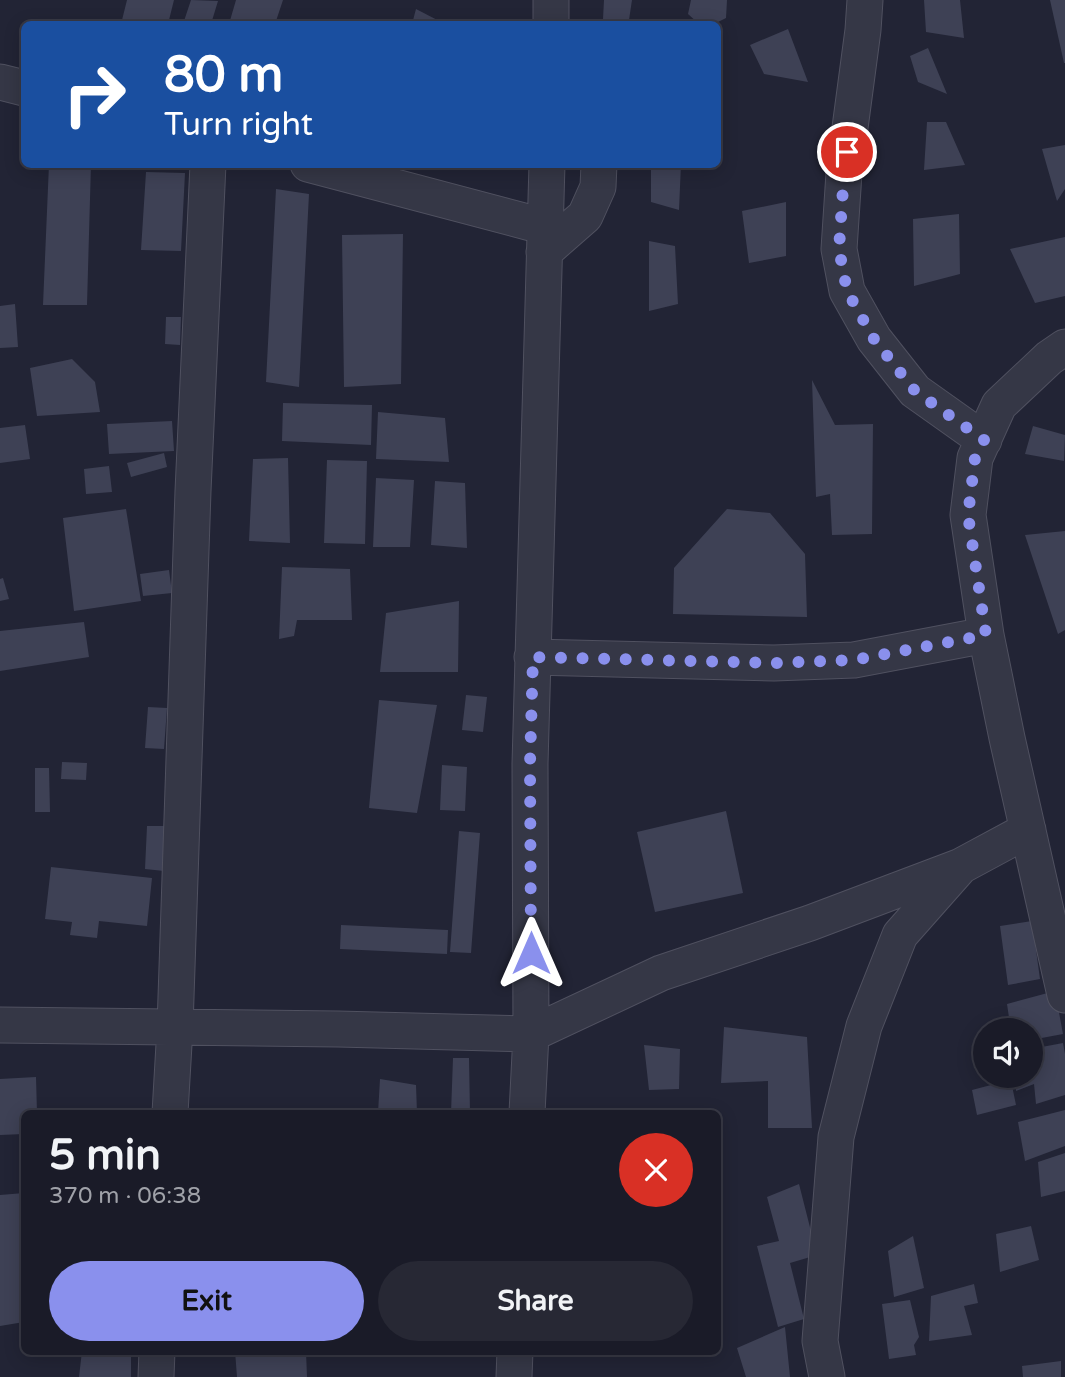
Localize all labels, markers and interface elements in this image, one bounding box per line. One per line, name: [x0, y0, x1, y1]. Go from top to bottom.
text: 80 m: [164, 46, 283, 105]
icon: right: [49, 49, 140, 140]
text: Turn right: [164, 106, 313, 144]
pin: [817, 122, 877, 182]
icon: arrive: [828, 133, 866, 171]
position arrow: [494, 916, 568, 990]
map controls: [973, 1018, 1043, 1088]
button: sound: [973, 1018, 1043, 1088]
text: 5 min: [49, 1130, 161, 1181]
button: close: [619, 1133, 693, 1207]
text: 370 m · 06:38: [49, 1182, 201, 1210]
button: Exit: [49, 1261, 364, 1341]
button: Share: [378, 1261, 693, 1341]

